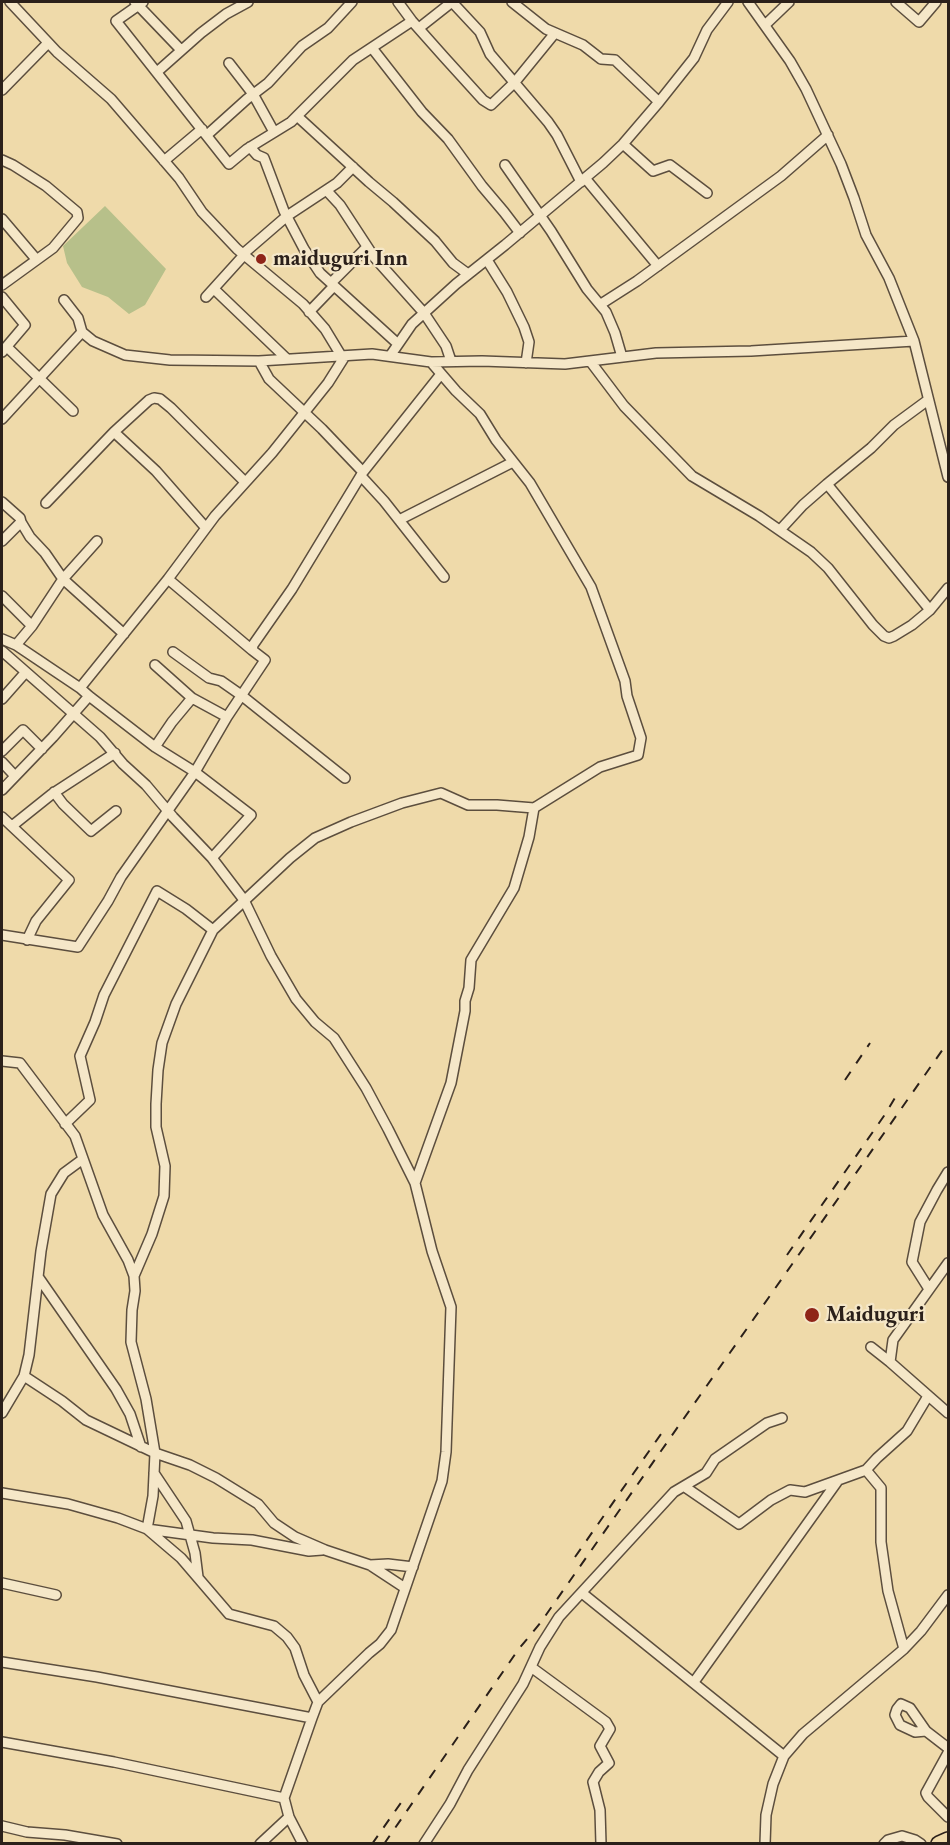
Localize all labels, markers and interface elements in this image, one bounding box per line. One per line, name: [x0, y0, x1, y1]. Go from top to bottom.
place label: maiduguri Inn: [273, 246, 408, 272]
marker: maiduguri Inn: [254, 252, 268, 266]
place label: Maiduguri: [826, 1302, 925, 1328]
marker: Maiduguri: [803, 1306, 821, 1324]

